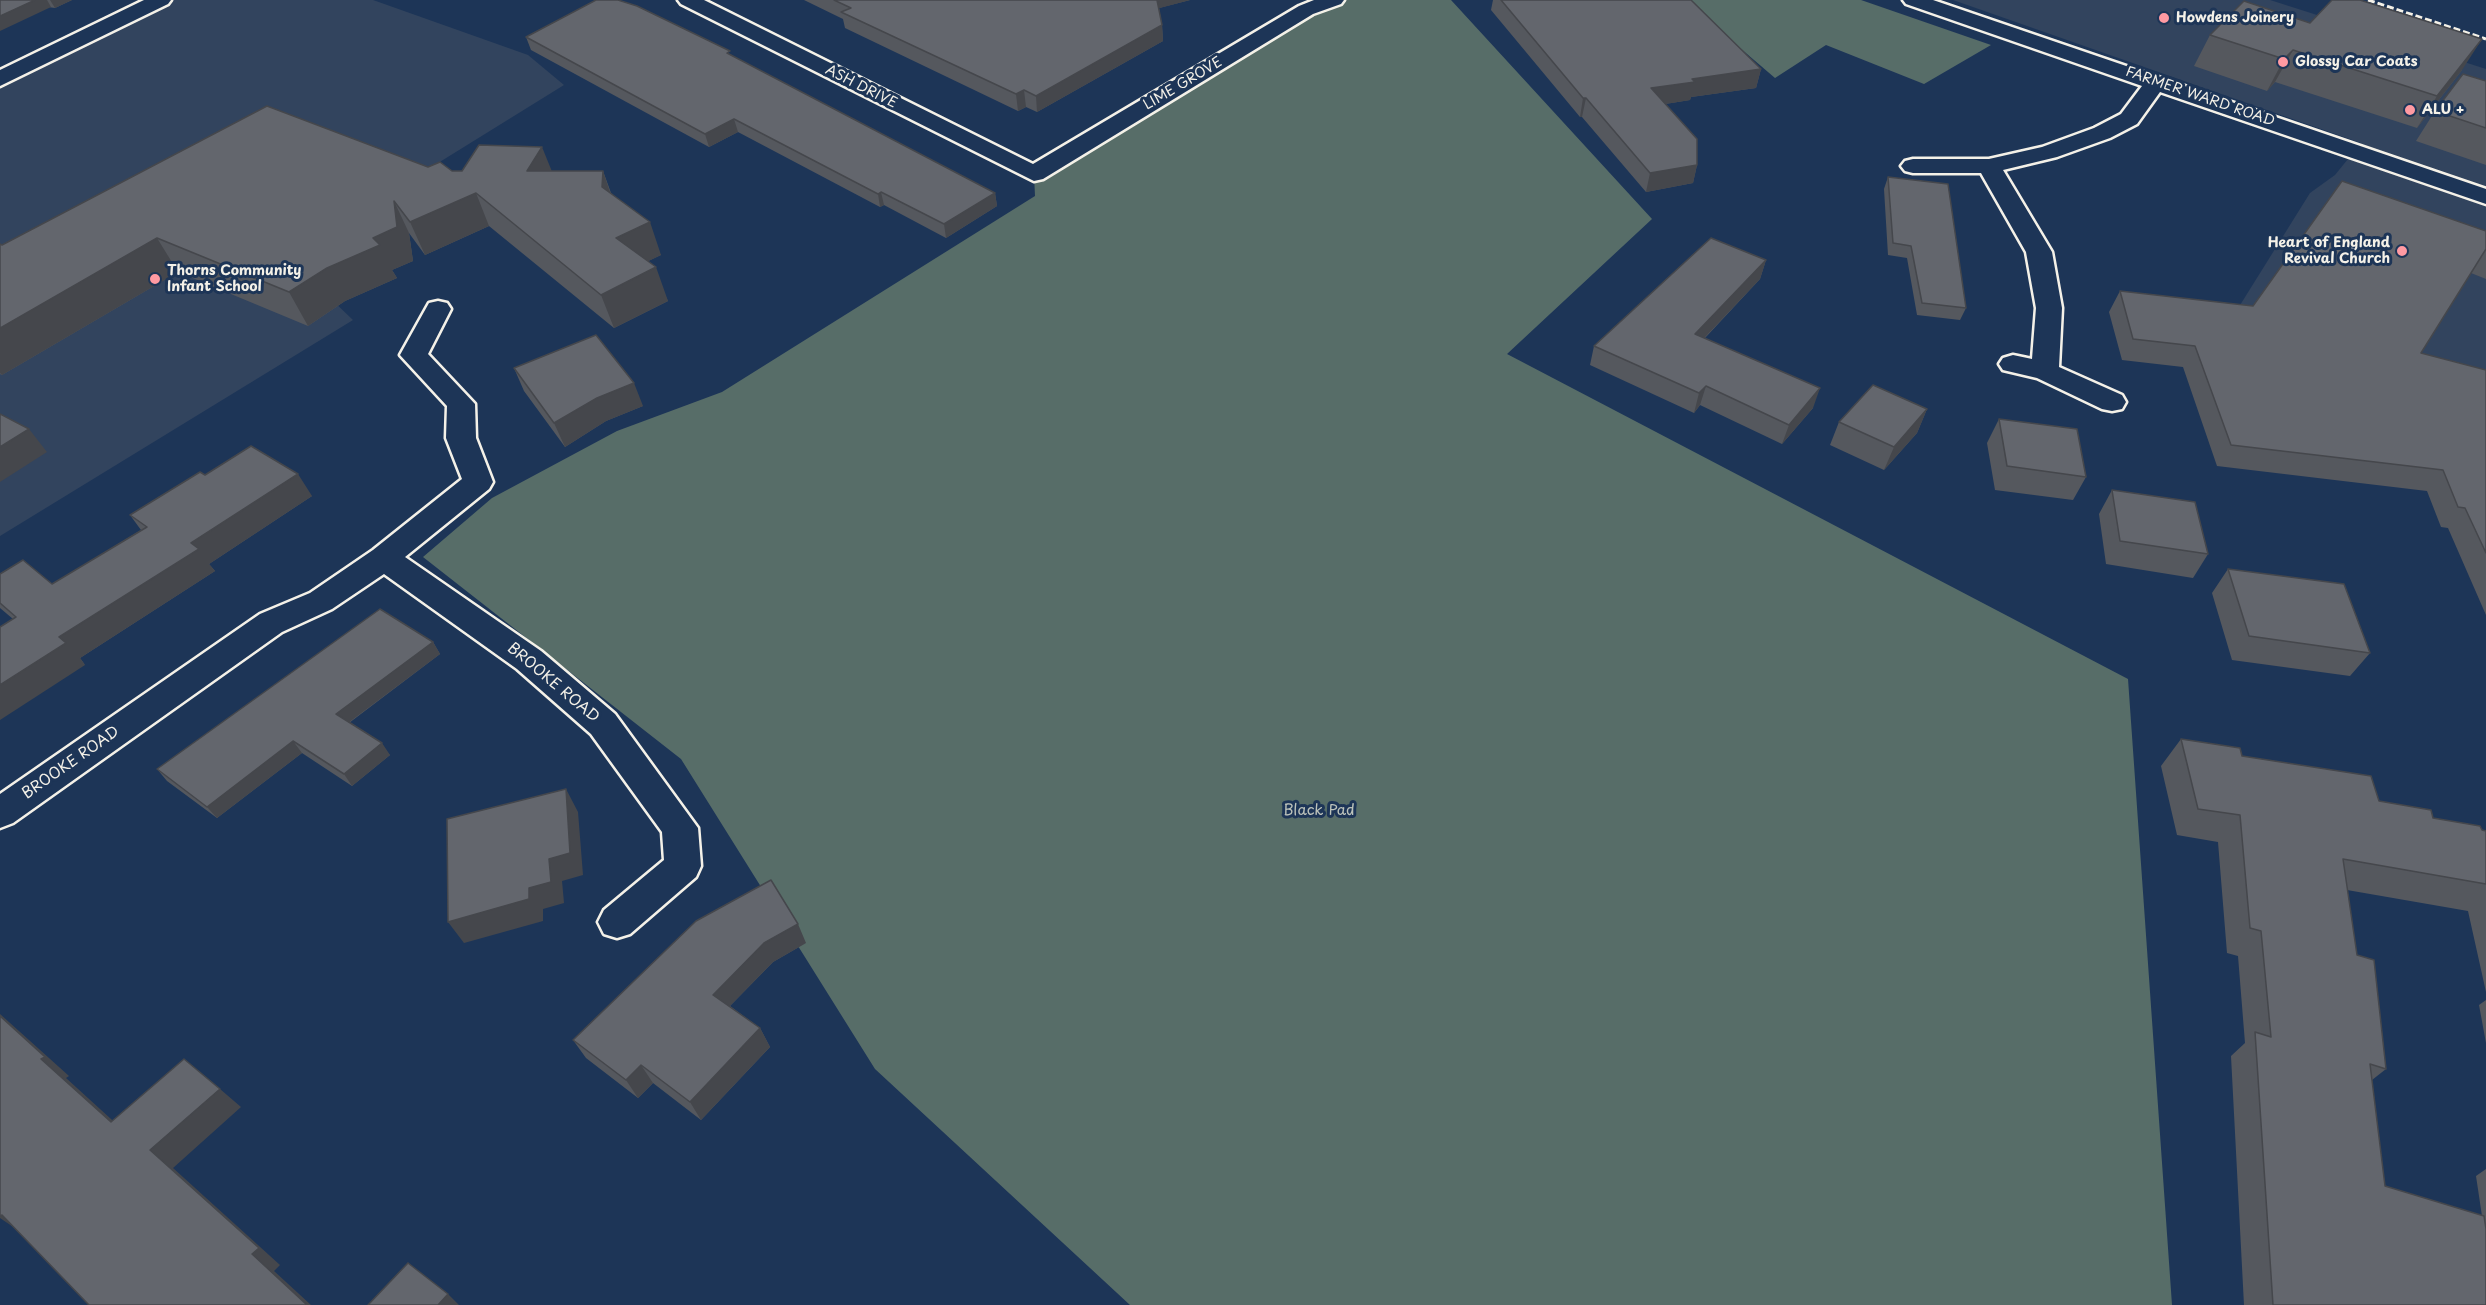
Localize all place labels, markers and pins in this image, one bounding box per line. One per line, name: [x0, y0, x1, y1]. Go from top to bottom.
place label: Howdens Joinery: [2176, 10, 2294, 26]
marker: Howdens Joinery: [2157, 11, 2171, 25]
place label: Glossy Car Coats: [2295, 54, 2417, 70]
marker: Glossy Car Coats: [2276, 55, 2290, 69]
place label: ALU +: [2422, 102, 2465, 118]
marker: ALU +: [2403, 103, 2417, 117]
place label: Heart of England Revival Church: [2268, 235, 2390, 268]
marker: Heart of England Revival Church: [2395, 244, 2409, 258]
place label: Thorns Community Infant School: [167, 263, 302, 296]
marker: Thorns Community Infant School: [148, 272, 162, 286]

